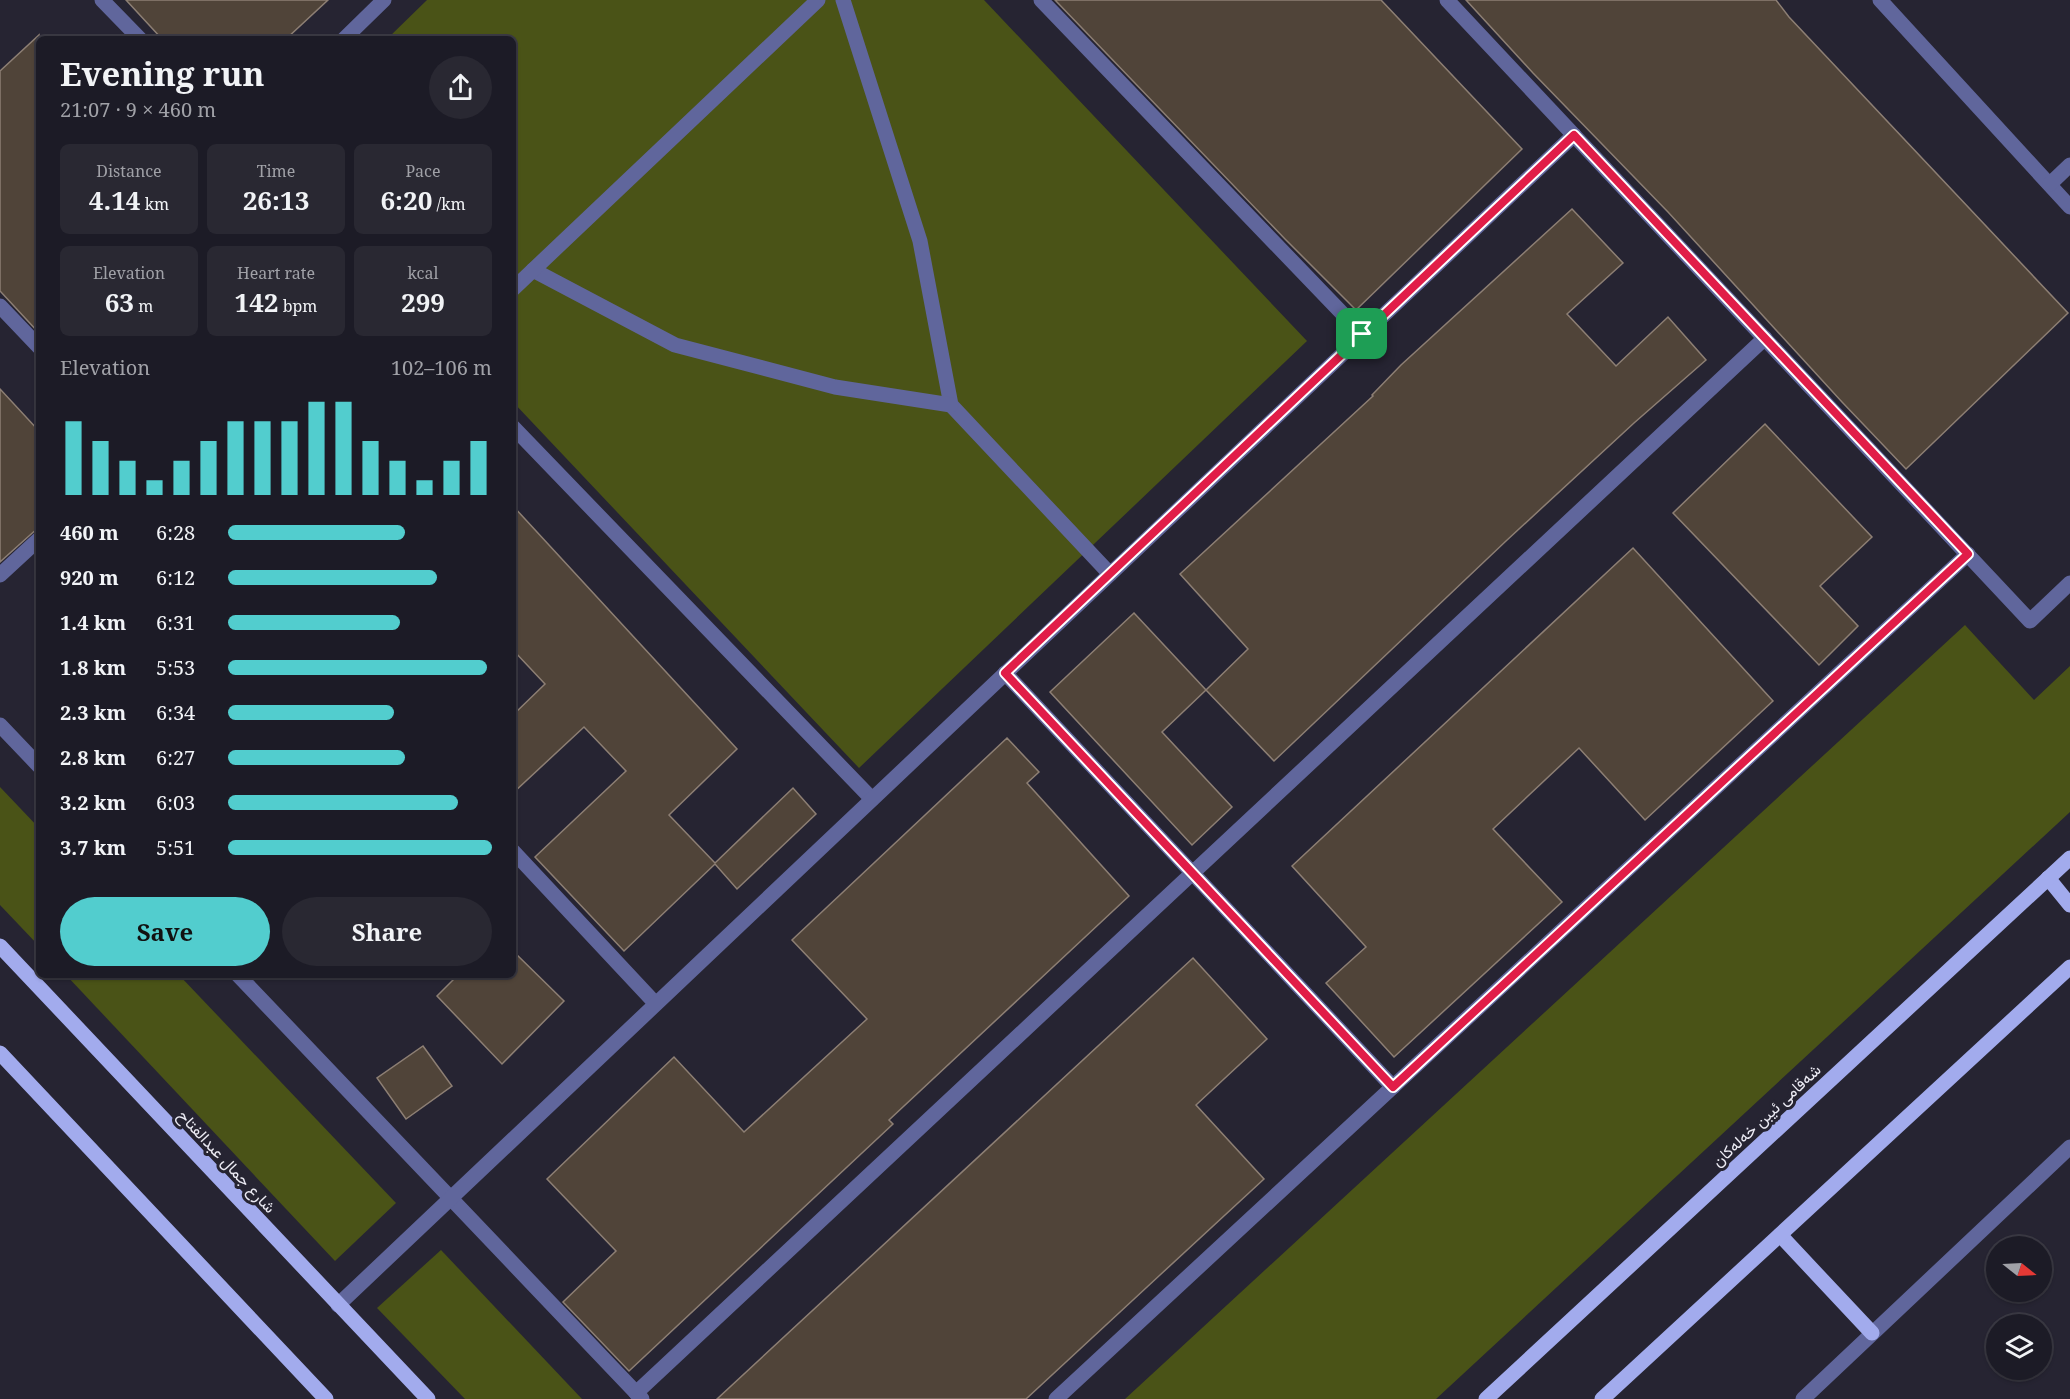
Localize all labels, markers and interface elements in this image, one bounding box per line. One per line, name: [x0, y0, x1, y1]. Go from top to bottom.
text: Evening run: [60, 51, 264, 96]
button: share: [429, 56, 492, 119]
text: 21:07 · 9 × 460 m: [60, 96, 216, 123]
text: Distance: [96, 160, 162, 182]
text: Time: [257, 160, 295, 182]
text: Pace: [405, 160, 441, 182]
text: 4.14: [89, 182, 141, 218]
text: 26:13: [243, 182, 309, 218]
text: 6:20: [380, 182, 432, 218]
text: km: [141, 193, 169, 215]
text: /km: [432, 193, 466, 215]
text: Elevation: [93, 262, 165, 284]
text: Heart rate: [237, 262, 315, 284]
text: kcal: [408, 262, 438, 284]
text: 63: [105, 284, 134, 320]
text: 142: [234, 284, 279, 320]
text: 299: [401, 284, 445, 320]
text: m: [134, 295, 153, 317]
text: bpm: [279, 295, 318, 317]
pin: [1336, 308, 1387, 359]
icon: arrive: [1345, 317, 1378, 350]
text: Elevation: [60, 354, 150, 381]
text: 102–106 m: [391, 354, 492, 381]
text: 460 m: [60, 519, 119, 546]
text: 6:28: [156, 519, 195, 546]
text: 920 m: [60, 564, 119, 591]
text: 6:12: [156, 564, 195, 591]
text: 1.4 km: [60, 609, 126, 636]
text: 6:31: [156, 609, 195, 636]
text: 1.8 km: [60, 654, 126, 681]
text: 5:53: [156, 654, 195, 681]
text: 2.3 km: [60, 699, 126, 726]
text: 6:34: [156, 699, 195, 726]
text: 2.8 km: [60, 744, 126, 771]
text: 6:27: [156, 744, 195, 771]
text: 3.2 km: [60, 789, 126, 816]
text: 6:03: [156, 789, 195, 816]
text: 3.7 km: [60, 834, 126, 861]
text: 5:51: [156, 834, 195, 861]
button: Save: [60, 897, 270, 966]
button: Share: [282, 897, 492, 966]
street label: شەقامی ئیبن خەلەکان: [1707, 1059, 1825, 1171]
street label: شارع جمال عبدالفتاح: [172, 1104, 281, 1218]
north arrow: [1986, 1236, 2052, 1302]
map controls: [1986, 1236, 2052, 1380]
button: layers: [1986, 1314, 2052, 1380]

